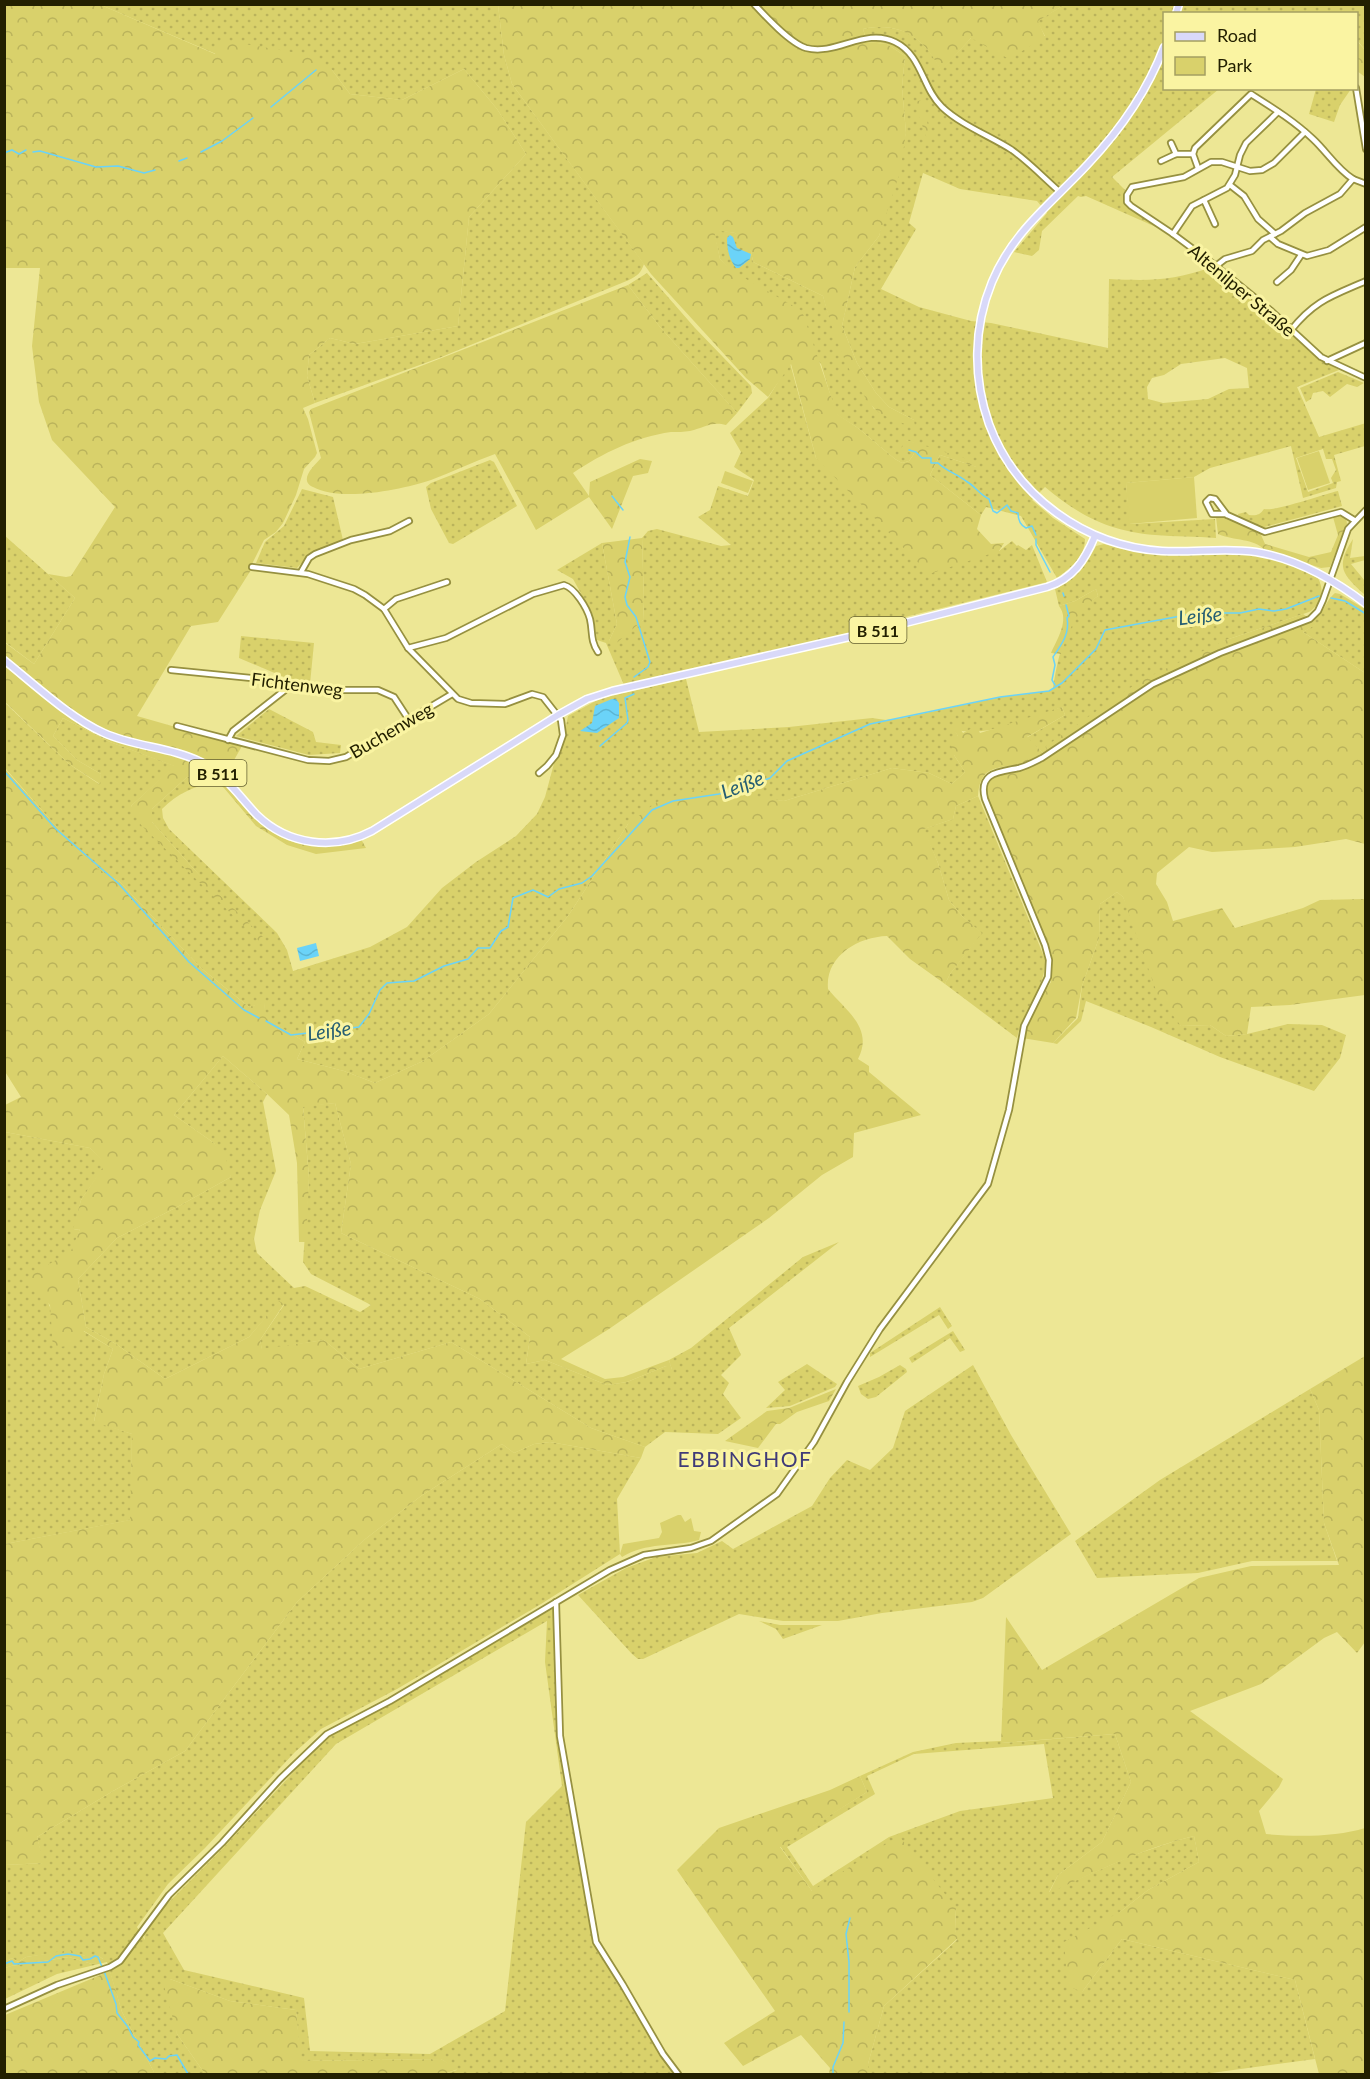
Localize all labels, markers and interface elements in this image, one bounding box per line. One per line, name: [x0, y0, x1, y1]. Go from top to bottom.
legend: [1163, 12, 1358, 90]
text: Road: [1217, 24, 1257, 46]
text: Park: [1217, 54, 1253, 76]
street label: Altenilper Straße: [1184, 239, 1300, 341]
water label: Leiße: [1177, 601, 1223, 629]
road number: B 511: [850, 617, 906, 643]
street label: Fichtenweg: [250, 667, 344, 701]
street label: Buchenweg: [345, 697, 437, 763]
road number: B 511: [190, 760, 246, 786]
water label: Leiße: [717, 765, 767, 803]
water label: Leiße: [305, 1015, 353, 1045]
district label: EBBINGHOF: [678, 1446, 812, 1471]

